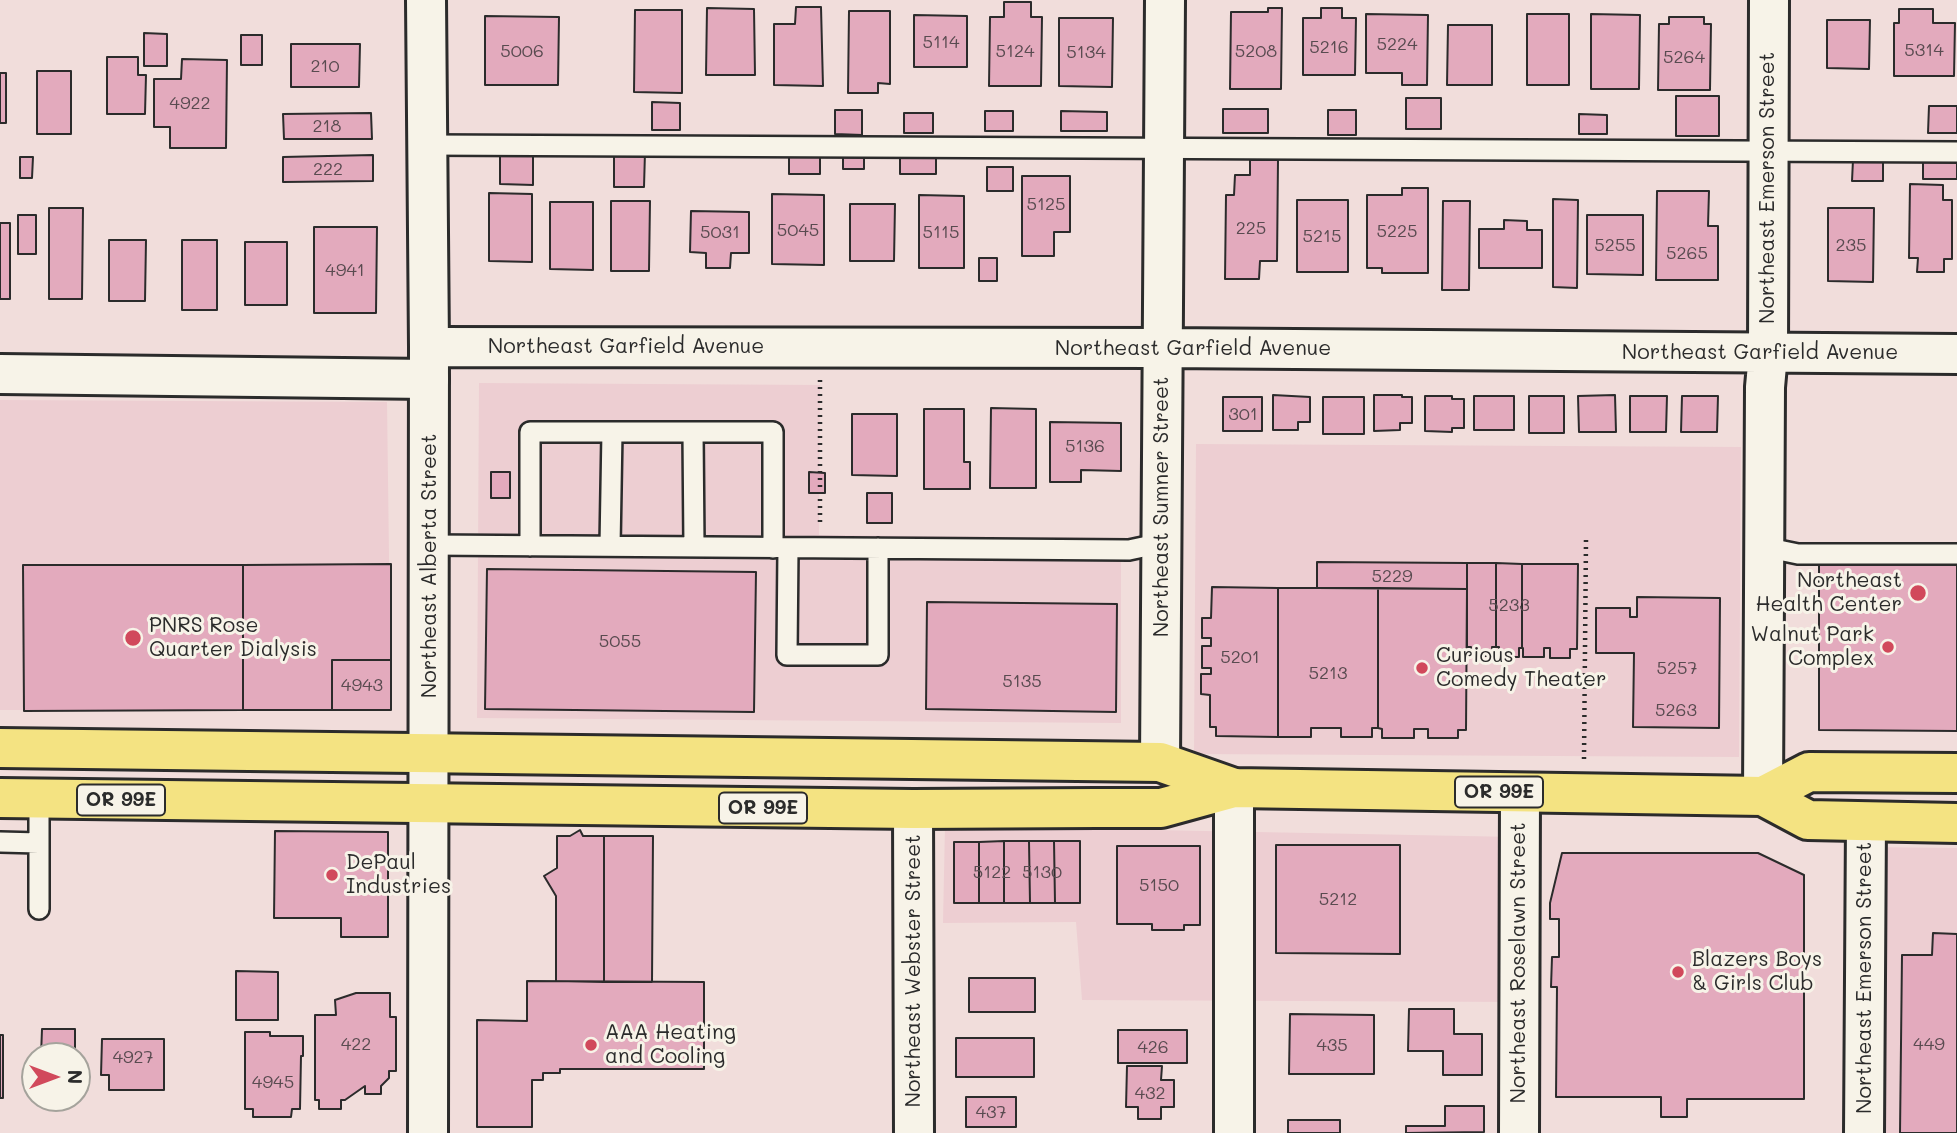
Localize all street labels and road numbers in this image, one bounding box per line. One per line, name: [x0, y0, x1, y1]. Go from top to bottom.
street label: Northeast Emerson Street: [1755, 52, 1781, 324]
street label: Northeast Garfield Avenue: [488, 334, 764, 360]
street label: Northeast Garfield Avenue: [1055, 336, 1331, 362]
street label: Northeast Garfield Avenue: [1622, 340, 1898, 366]
street label: Northeast Sumner Street: [1149, 377, 1175, 637]
street label: Northeast Alberta Street: [417, 434, 443, 698]
road number: OR 99E: [1455, 776, 1543, 807]
road number: OR 99E: [77, 785, 165, 816]
road number: OR 99E: [719, 792, 807, 824]
street label: Northeast Roselawn Street: [1506, 823, 1532, 1103]
street label: Northeast Webster Street: [901, 834, 927, 1108]
street label: Northeast Emerson Street: [1852, 842, 1878, 1114]

